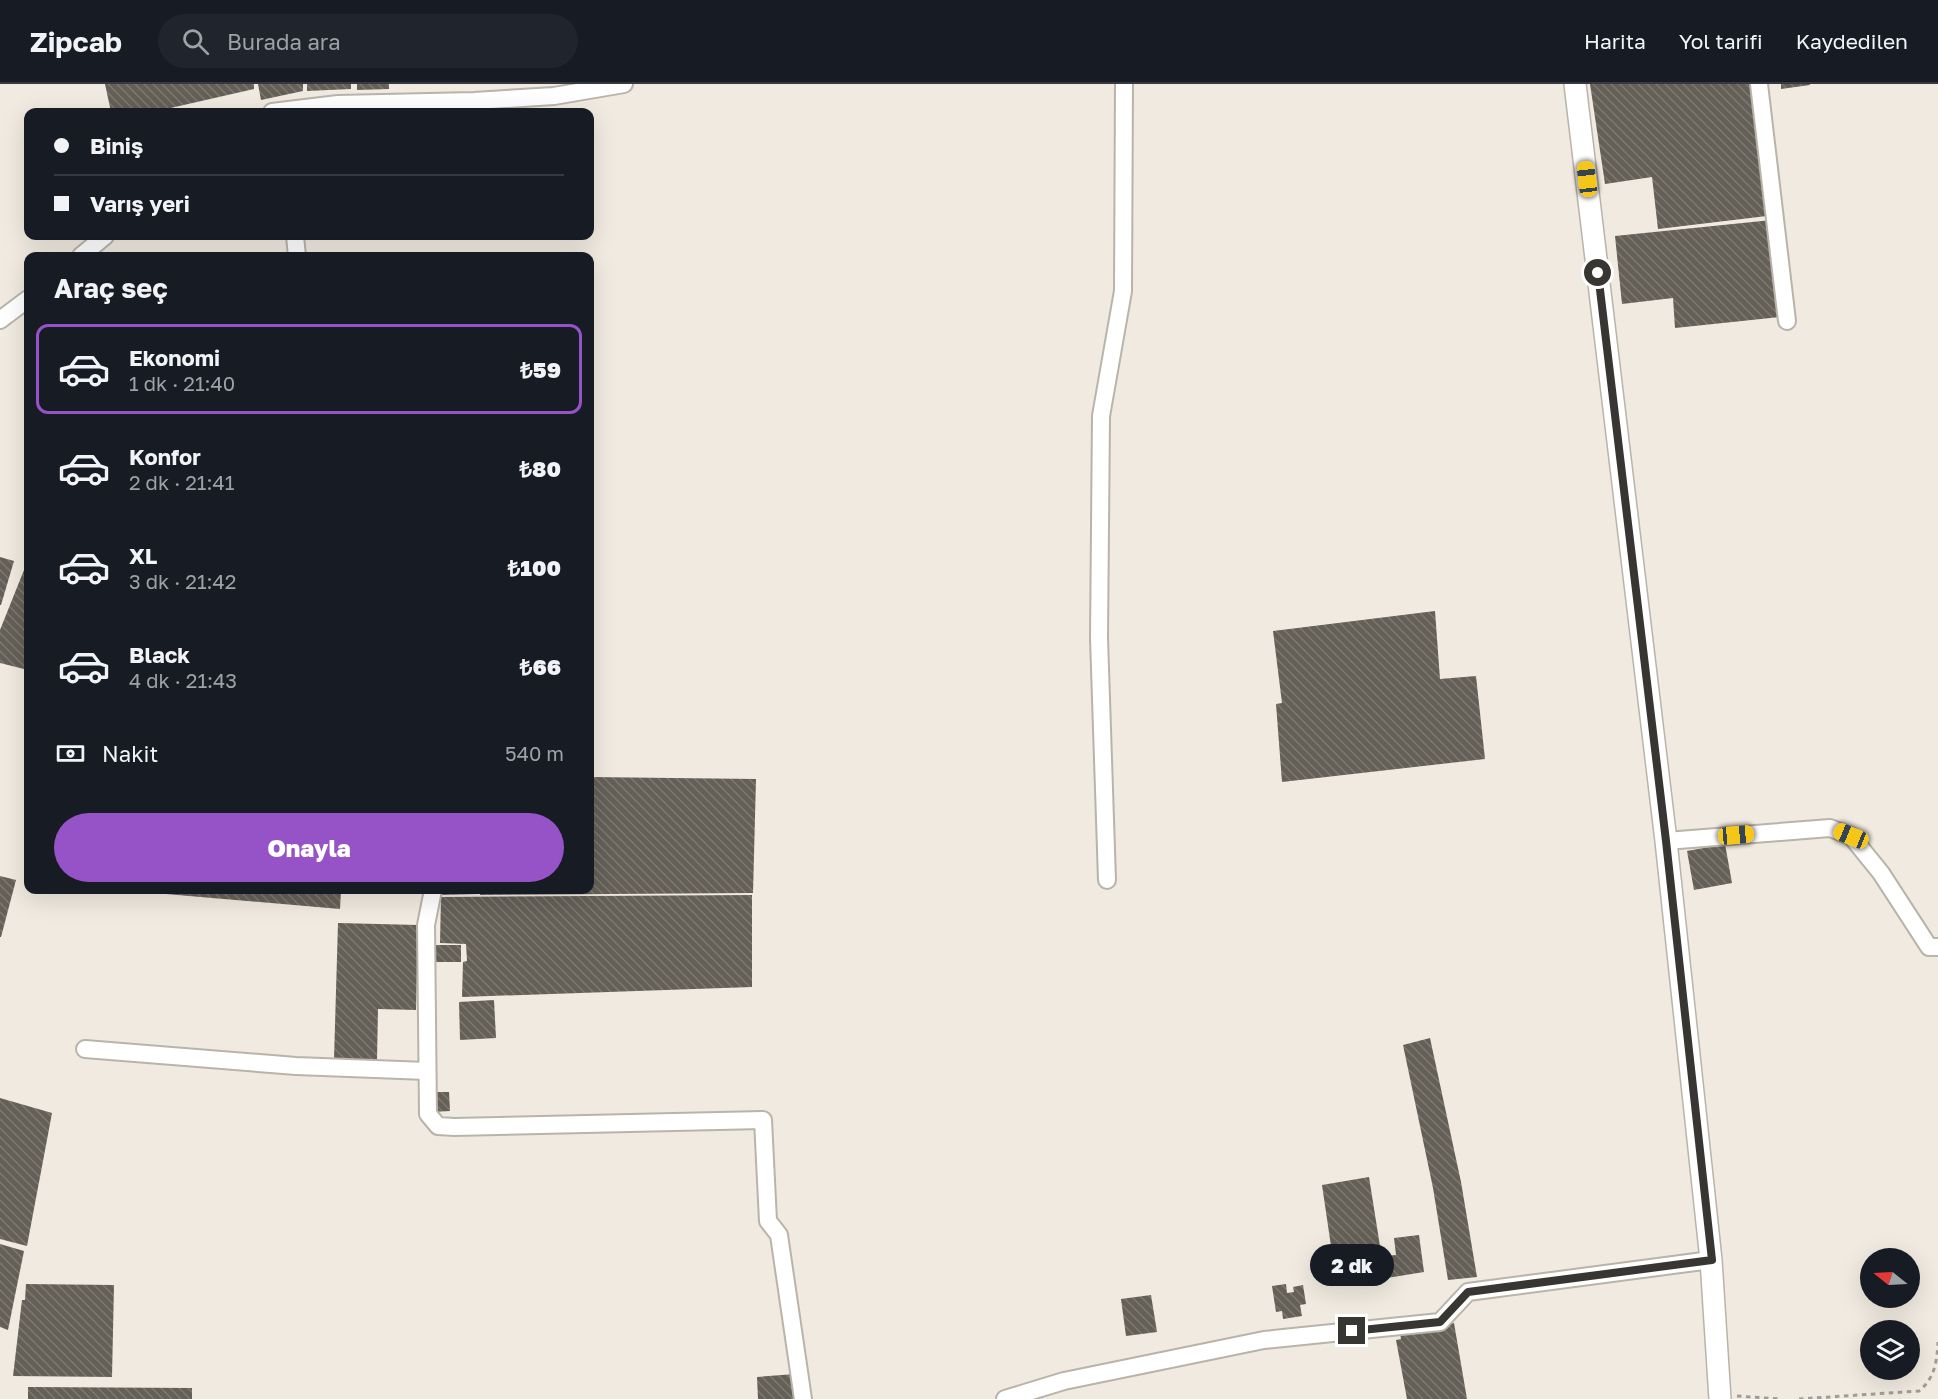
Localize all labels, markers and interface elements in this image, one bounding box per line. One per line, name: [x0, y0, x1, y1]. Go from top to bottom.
search box: [158, 14, 578, 68]
text: Zipcab: [30, 25, 122, 58]
icon: search: [179, 25, 212, 58]
text: Burada ara: [227, 28, 341, 55]
text: Harita: [1584, 28, 1646, 54]
text: Yol tarifi: [1679, 28, 1763, 54]
text: Kaydedilen: [1796, 28, 1908, 54]
text: Biniş: [90, 132, 143, 159]
car: [1576, 160, 1598, 198]
text: Varış yeri: [90, 190, 190, 217]
route start: [1584, 259, 1611, 286]
text: Araç seç: [54, 272, 168, 304]
icon: car: [57, 342, 111, 396]
text: Ekonomi: [129, 344, 220, 371]
text: ₺59: [520, 356, 561, 383]
text: 1 dk · 21:40: [129, 371, 235, 395]
icon: car: [57, 441, 111, 495]
text: Konfor: [129, 443, 201, 470]
text: ₺80: [519, 455, 561, 482]
text: 2 dk · 21:41: [129, 470, 234, 494]
icon: car: [57, 540, 111, 594]
text: XL: [129, 542, 157, 569]
text: ₺100: [508, 554, 561, 581]
text: 3 dk · 21:42: [129, 569, 236, 593]
icon: car: [57, 639, 111, 693]
text: Black: [129, 641, 190, 668]
text: ₺66: [520, 653, 561, 680]
text: 4 dk · 21:43: [129, 668, 237, 692]
icon: cash: [54, 737, 87, 770]
text: Nakit: [102, 740, 158, 767]
text: 540 m: [505, 741, 564, 765]
button: Onayla: [54, 813, 564, 882]
car: [1831, 821, 1871, 851]
car: [1717, 824, 1755, 846]
callout: 2 dk: [1310, 1244, 1394, 1286]
north arrow: [1860, 1248, 1920, 1308]
map controls: [1860, 1248, 1920, 1380]
text: 2 dk: [1331, 1253, 1373, 1277]
route end: [1338, 1317, 1365, 1344]
button: layers: [1860, 1320, 1920, 1380]

